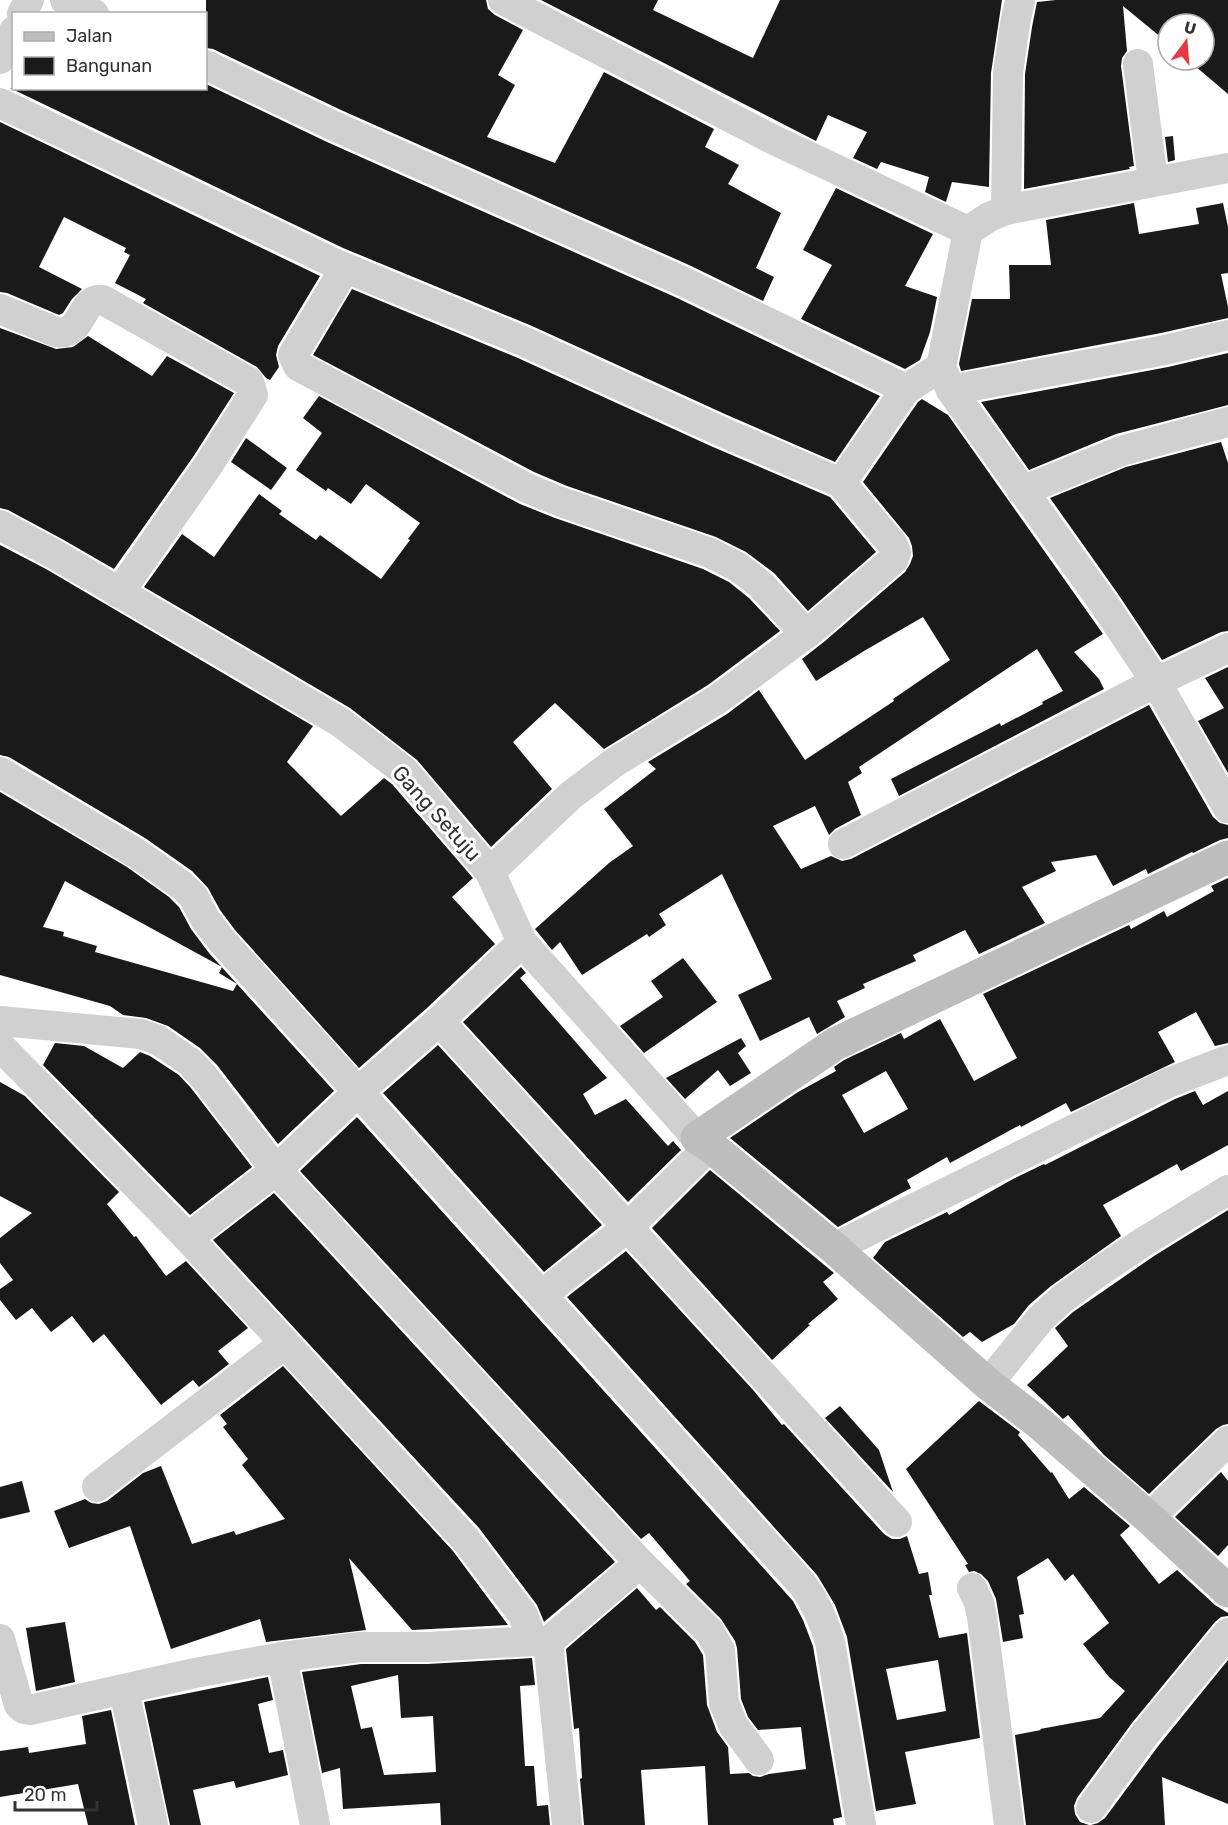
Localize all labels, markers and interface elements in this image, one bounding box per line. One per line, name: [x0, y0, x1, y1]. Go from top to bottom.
legend: [12, 12, 207, 90]
north arrow: [1156, 12, 1216, 72]
text: U: [1182, 17, 1198, 39]
text: Jalan: [66, 25, 113, 47]
text: Bangunan: [66, 55, 152, 77]
street label: Gang Setuju: [388, 760, 486, 866]
scale bar: [15, 1774, 98, 1812]
text: 20 m: [24, 1784, 66, 1806]

